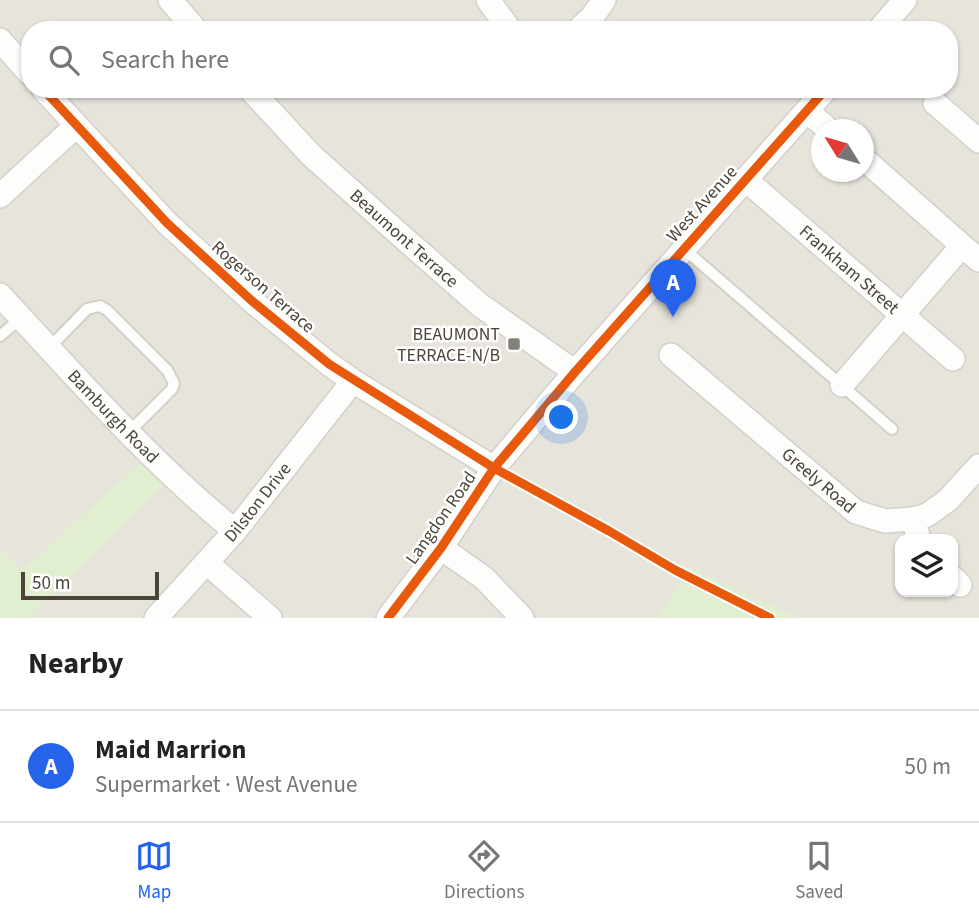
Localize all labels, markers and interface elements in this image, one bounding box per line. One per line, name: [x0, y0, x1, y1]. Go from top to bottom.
search box: [21, 21, 958, 98]
icon: search: [45, 41, 83, 79]
text: Search here: [101, 41, 229, 78]
north arrow: [811, 119, 874, 182]
street label: West Avenue: [661, 160, 743, 248]
street label: Beaumont Terrace: [345, 183, 464, 293]
street label: Frankham Street: [794, 219, 905, 320]
street label: Rogerson Terrace: [206, 235, 320, 339]
pin: A: [650, 259, 696, 317]
place label: BEAUMONT TERRACE-N/B: [397, 322, 500, 368]
marker: BEAUMONT TERRACE-N/B: [506, 336, 522, 352]
street label: Bamburgh Road: [62, 364, 164, 469]
your location: [544, 400, 578, 434]
street label: Greely Road: [776, 442, 861, 519]
street label: Dilston Drive: [218, 457, 297, 548]
street label: Langdon Road: [400, 466, 482, 570]
map controls: [895, 534, 958, 597]
button: layers: [895, 534, 958, 597]
scale bar: [21, 569, 159, 601]
text: 50 m: [32, 570, 70, 597]
text: Nearby: [28, 642, 123, 685]
text: Maid Marrion: [95, 731, 246, 768]
text: A: [44, 750, 58, 783]
text: 50 m: [904, 750, 951, 783]
text: Supermarket · West Avenue: [95, 768, 357, 801]
tab: Map: [135, 837, 173, 906]
tab: Directions: [444, 837, 524, 906]
tab: Saved: [795, 837, 844, 906]

